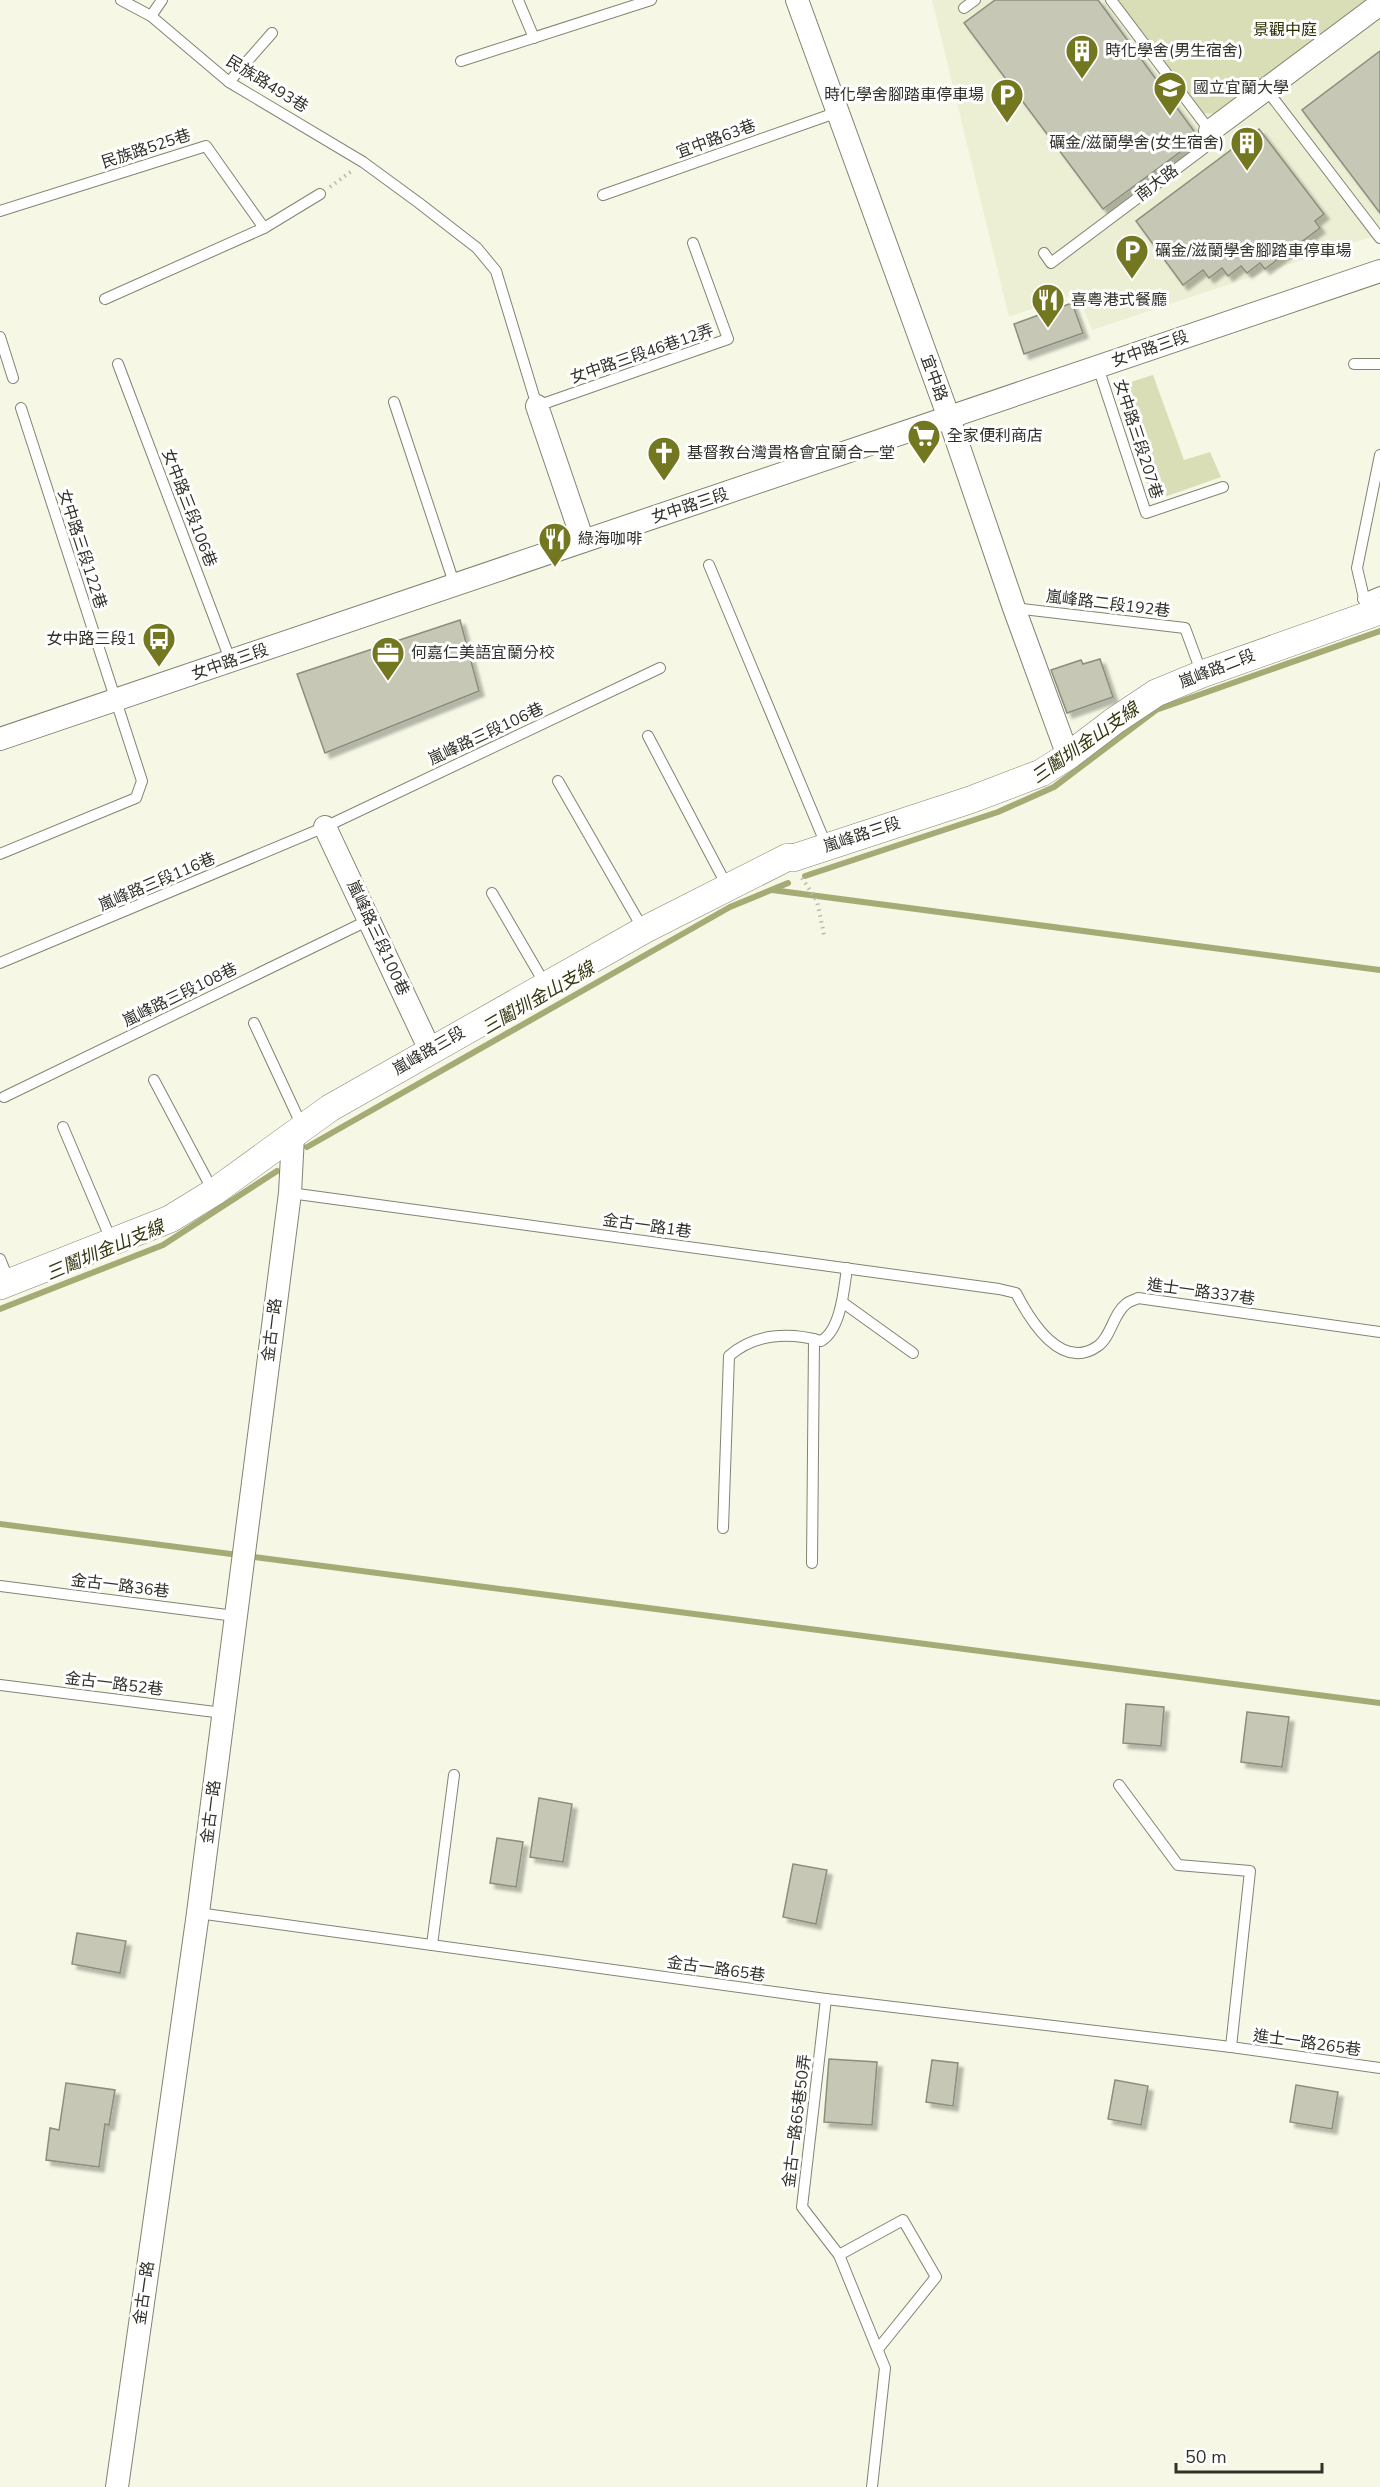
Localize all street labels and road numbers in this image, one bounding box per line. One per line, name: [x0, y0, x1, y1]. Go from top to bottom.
street label: 民族路493巷: [222, 50, 312, 118]
street label: 宜中路63巷: [673, 114, 759, 164]
street label: 民族路525巷: [98, 124, 194, 174]
street label: 南大路: [1131, 160, 1183, 206]
street label: 女中路三段46巷12弄: [567, 319, 717, 389]
street label: 女中路三段: [1109, 326, 1191, 372]
street label: 宜中路: [915, 352, 953, 404]
street label: 女中路三段207巷: [1108, 376, 1168, 502]
street label: 女中路三段106巷: [156, 446, 222, 570]
street label: 女中路三段: [649, 483, 731, 529]
street label: 女中路三段122巷: [52, 486, 112, 612]
street label: 嵐峰路二段192巷: [1045, 585, 1171, 623]
street label: 女中路三段: [189, 639, 271, 685]
street label: 嵐峰路二段: [1176, 644, 1258, 694]
street label: 嵐峰路三段106巷: [425, 698, 547, 770]
street label: 嵐峰路三段: [821, 812, 903, 858]
street label: 嵐峰路三段116巷: [95, 847, 219, 917]
street label: 嵐峰路三段100巷: [342, 877, 414, 999]
street label: 嵐峰路三段108巷: [119, 958, 241, 1032]
street label: 嵐峰路三段: [389, 1021, 469, 1081]
street label: 金古一路1巷: [601, 1209, 693, 1243]
street label: 進士一路337巷: [1146, 1274, 1256, 1310]
street label: 金古一路: [257, 1297, 287, 1363]
street label: 金古一路36巷: [69, 1569, 171, 1603]
street label: 金古一路52巷: [63, 1667, 165, 1701]
street label: 金古一路: [196, 1779, 226, 1845]
street label: 金古一路65巷: [665, 1951, 767, 1987]
street label: 進士一路265巷: [1252, 2025, 1362, 2061]
street label: 金古一路65巷50弄: [778, 2053, 816, 2189]
street label: 金古一路: [129, 2260, 159, 2326]

